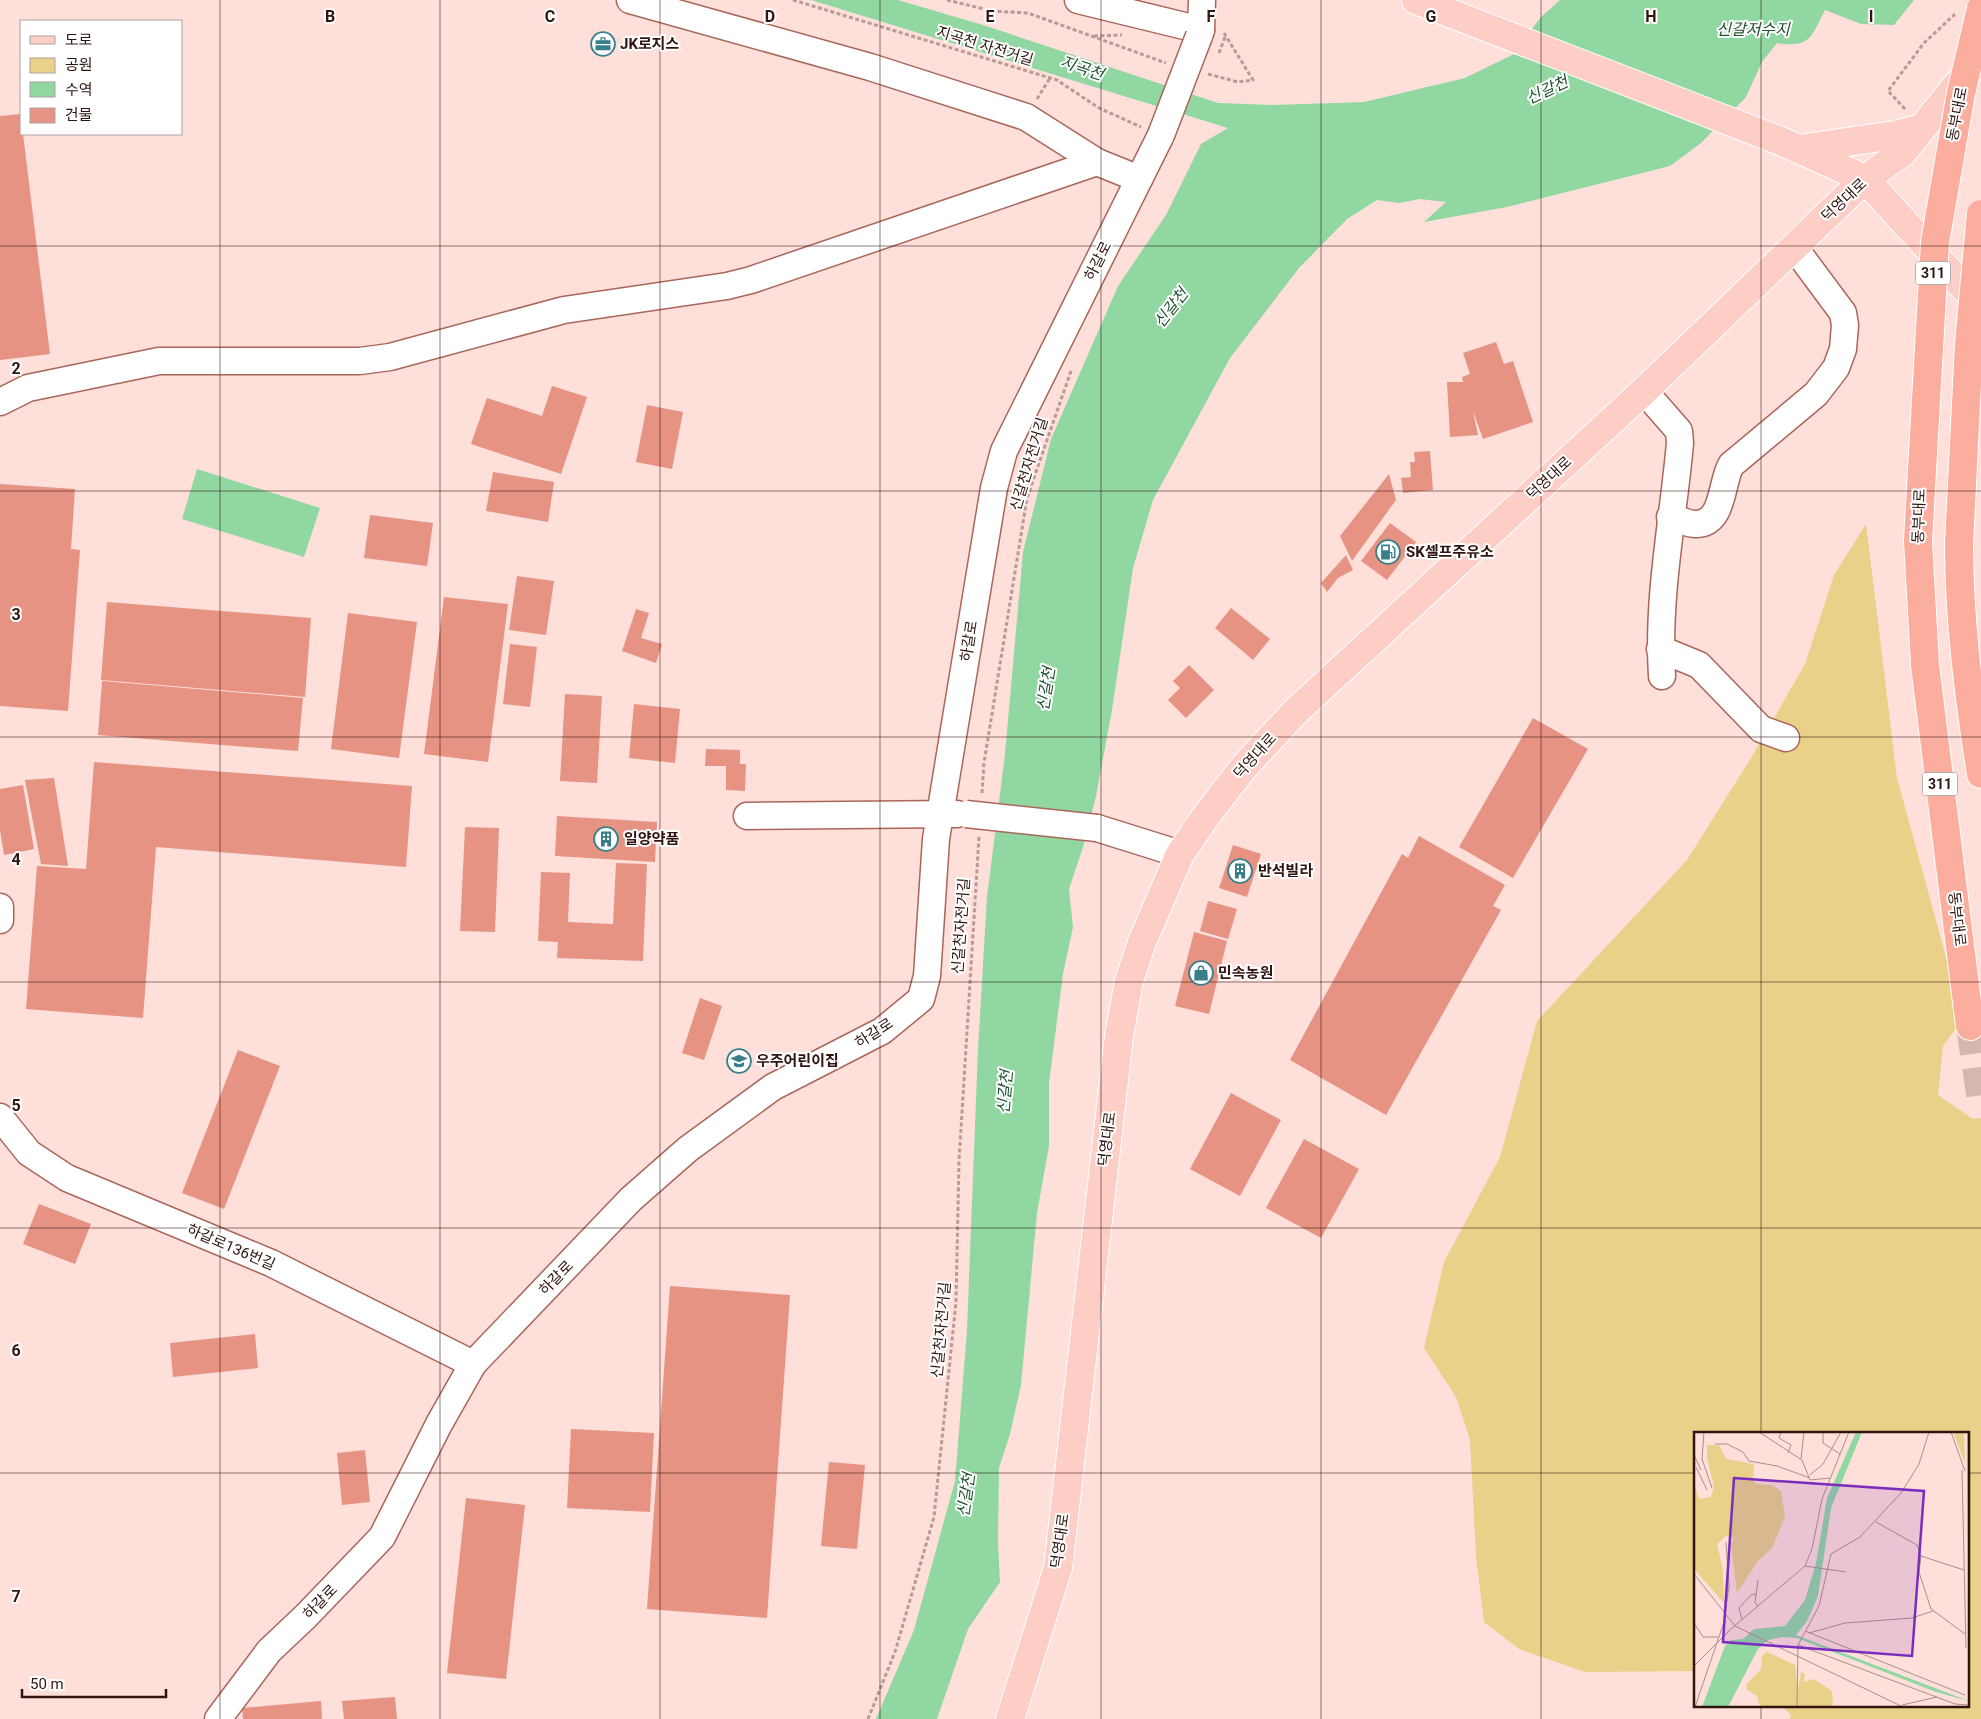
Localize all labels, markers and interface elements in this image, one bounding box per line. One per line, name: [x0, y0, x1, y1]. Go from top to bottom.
text: B: [325, 7, 335, 26]
text: C: [545, 7, 555, 26]
text: D: [765, 7, 775, 26]
text: E: [986, 7, 995, 26]
text: F: [1207, 7, 1216, 26]
text: G: [1426, 7, 1437, 26]
text: H: [1645, 7, 1657, 26]
text: I: [1869, 7, 1873, 26]
legend: [20, 20, 182, 135]
water label: 신갈저수지: [1716, 20, 1791, 39]
street label: 지곡천 자전거길: [934, 23, 1036, 69]
text: 도로: [65, 31, 93, 49]
office icon: JK로지스: [590, 31, 616, 57]
place label: JK로지스: [620, 35, 680, 53]
water label: 지곡천: [1058, 52, 1108, 85]
text: 공원: [65, 56, 93, 74]
water label: 신갈천: [1523, 71, 1573, 108]
text: 수역: [65, 81, 93, 99]
street label: 동부대로: [1943, 85, 1971, 143]
text: 건물: [65, 106, 93, 124]
street label: 덕영대로: [1818, 175, 1870, 225]
street label: 하갈로: [1081, 238, 1115, 284]
road number: 311: [1916, 262, 1950, 284]
water label: 신갈천: [1150, 283, 1193, 331]
text: 2: [11, 359, 21, 378]
street label: 신갈천자전거길: [1006, 415, 1052, 513]
street label: 덕영대로: [1523, 453, 1575, 503]
street label: 동부대로: [1909, 488, 1929, 544]
fuel station icon: SK셀프주유소: [1375, 539, 1401, 565]
place label: SK셀프주유소: [1406, 543, 1494, 561]
text: 3: [11, 605, 21, 624]
street label: 하갈로: [957, 619, 981, 663]
water label: 신갈천: [1033, 663, 1059, 712]
street label: 덕영대로: [1230, 729, 1280, 783]
road number: 311: [1922, 772, 1958, 796]
building icon: 일양약품: [593, 826, 619, 852]
place label: 일양약품: [624, 830, 679, 848]
text: 4: [11, 850, 21, 869]
building icon: 반석빌라: [1227, 858, 1253, 884]
place label: 반석빌라: [1258, 862, 1313, 880]
street label: 신갈천자전거길: [949, 877, 973, 975]
street label: 동부대로: [1945, 891, 1969, 947]
shop icon: 민속농원: [1188, 960, 1214, 986]
place label: 민속농원: [1218, 964, 1273, 982]
street label: 하갈로: [852, 1014, 896, 1052]
school or university icon: 우주어린이집: [726, 1048, 752, 1074]
place label: 우주어린이집: [756, 1052, 839, 1070]
water label: 신갈천: [994, 1067, 1017, 1115]
text: 5: [11, 1096, 21, 1115]
street label: 덕영대로: [1095, 1111, 1119, 1167]
street label: 하갈로136번길: [184, 1220, 278, 1274]
street label: 하갈로: [535, 1257, 577, 1299]
street label: 신갈천자전거길: [928, 1281, 954, 1379]
text: 6: [11, 1341, 21, 1360]
inset map: [1694, 1432, 1968, 1706]
water label: 신갈천: [954, 1470, 979, 1518]
street label: 덕영대로: [1047, 1512, 1073, 1570]
street label: 하갈로: [299, 1581, 341, 1623]
text: 7: [11, 1587, 21, 1606]
scale bar: [22, 1666, 166, 1698]
text: 50 m: [30, 1675, 64, 1693]

